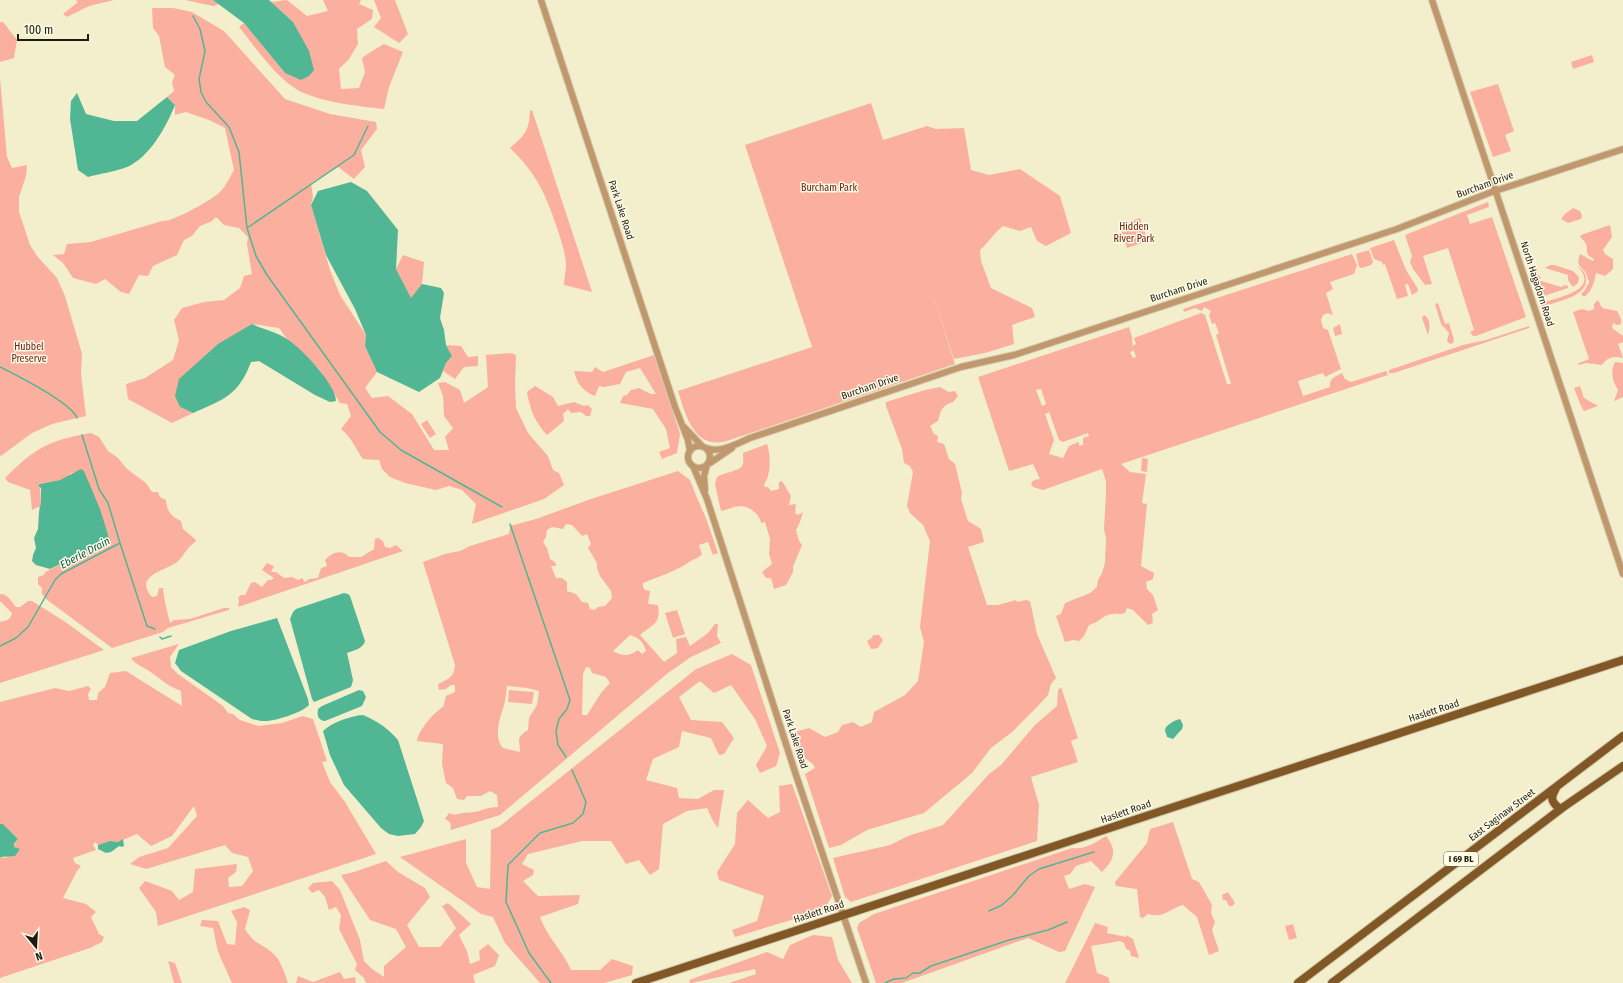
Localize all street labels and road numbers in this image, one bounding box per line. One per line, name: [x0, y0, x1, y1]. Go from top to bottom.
street label: Burcham Drive: [1455, 169, 1515, 201]
street label: Park Lake Road: [606, 179, 636, 241]
street label: North Hagadorn Road: [1518, 240, 1556, 328]
street label: Burcham Drive: [1149, 275, 1209, 305]
street label: Burcham Drive: [840, 372, 900, 402]
street label: Haslett Road: [1407, 697, 1461, 725]
street label: Park Lake Road: [780, 708, 810, 770]
street label: East Saginaw Street: [1466, 786, 1538, 844]
street label: Haslett Road: [1099, 798, 1153, 826]
road number: I 69 BL: [1444, 852, 1478, 866]
street label: Haslett Road: [792, 898, 846, 926]

